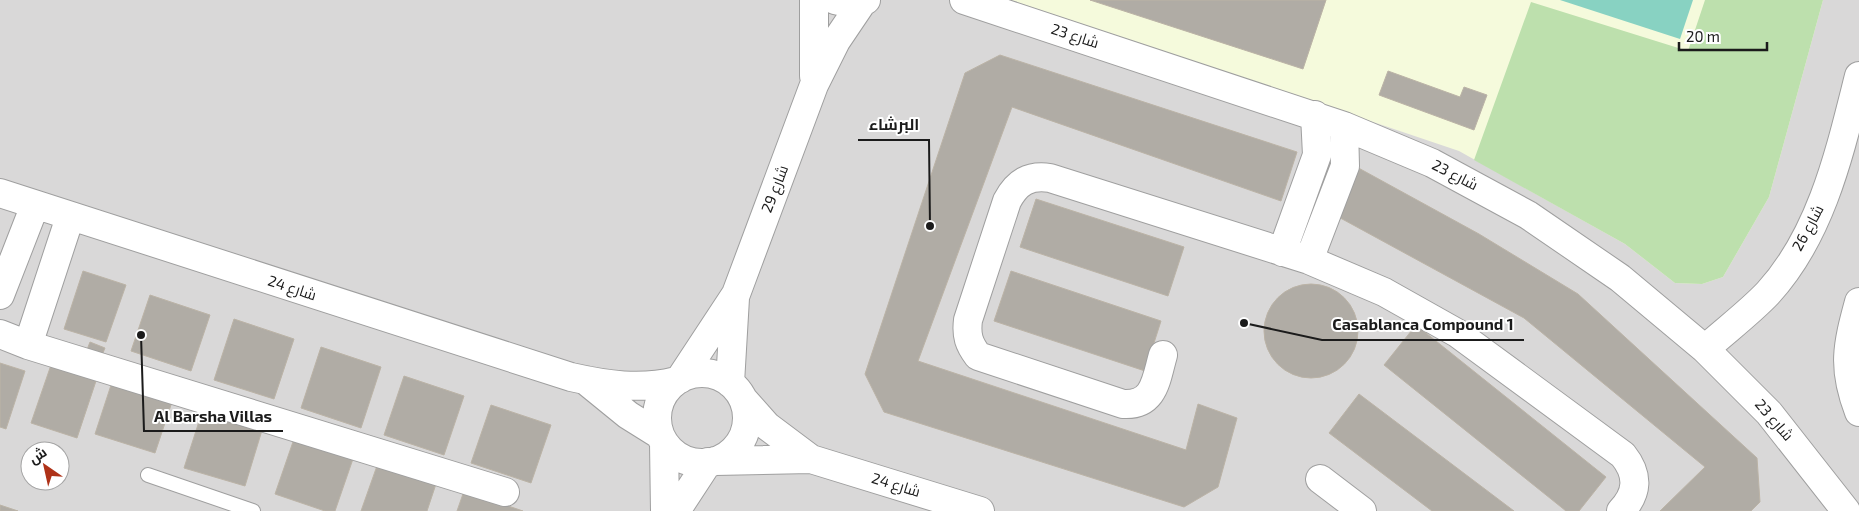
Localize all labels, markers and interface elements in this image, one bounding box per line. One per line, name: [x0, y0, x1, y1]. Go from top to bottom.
street label: شارع 23: [1048, 19, 1101, 54]
scale bar: [1679, 20, 1766, 52]
text: 20 m: [1686, 27, 1720, 45]
callout: البرشاء: [858, 109, 929, 140]
text: البرشاء: [869, 114, 919, 134]
street label: شارع 23: [1428, 155, 1481, 196]
street label: شارع 29: [757, 162, 794, 216]
street label: شارع 26: [1788, 201, 1829, 255]
street label: شارع 24: [265, 271, 319, 306]
callout: Casablanca Compound 1: [1322, 309, 1524, 340]
text: Casablanca Compound 1: [1332, 314, 1514, 333]
street label: شارع 23: [1750, 395, 1798, 446]
callout: Al Barsha Villas: [144, 400, 283, 431]
text: Al Barsha Villas: [154, 406, 272, 425]
north arrow: [20, 441, 70, 491]
text: ش: [25, 443, 50, 468]
street label: شارع 24: [869, 468, 923, 503]

